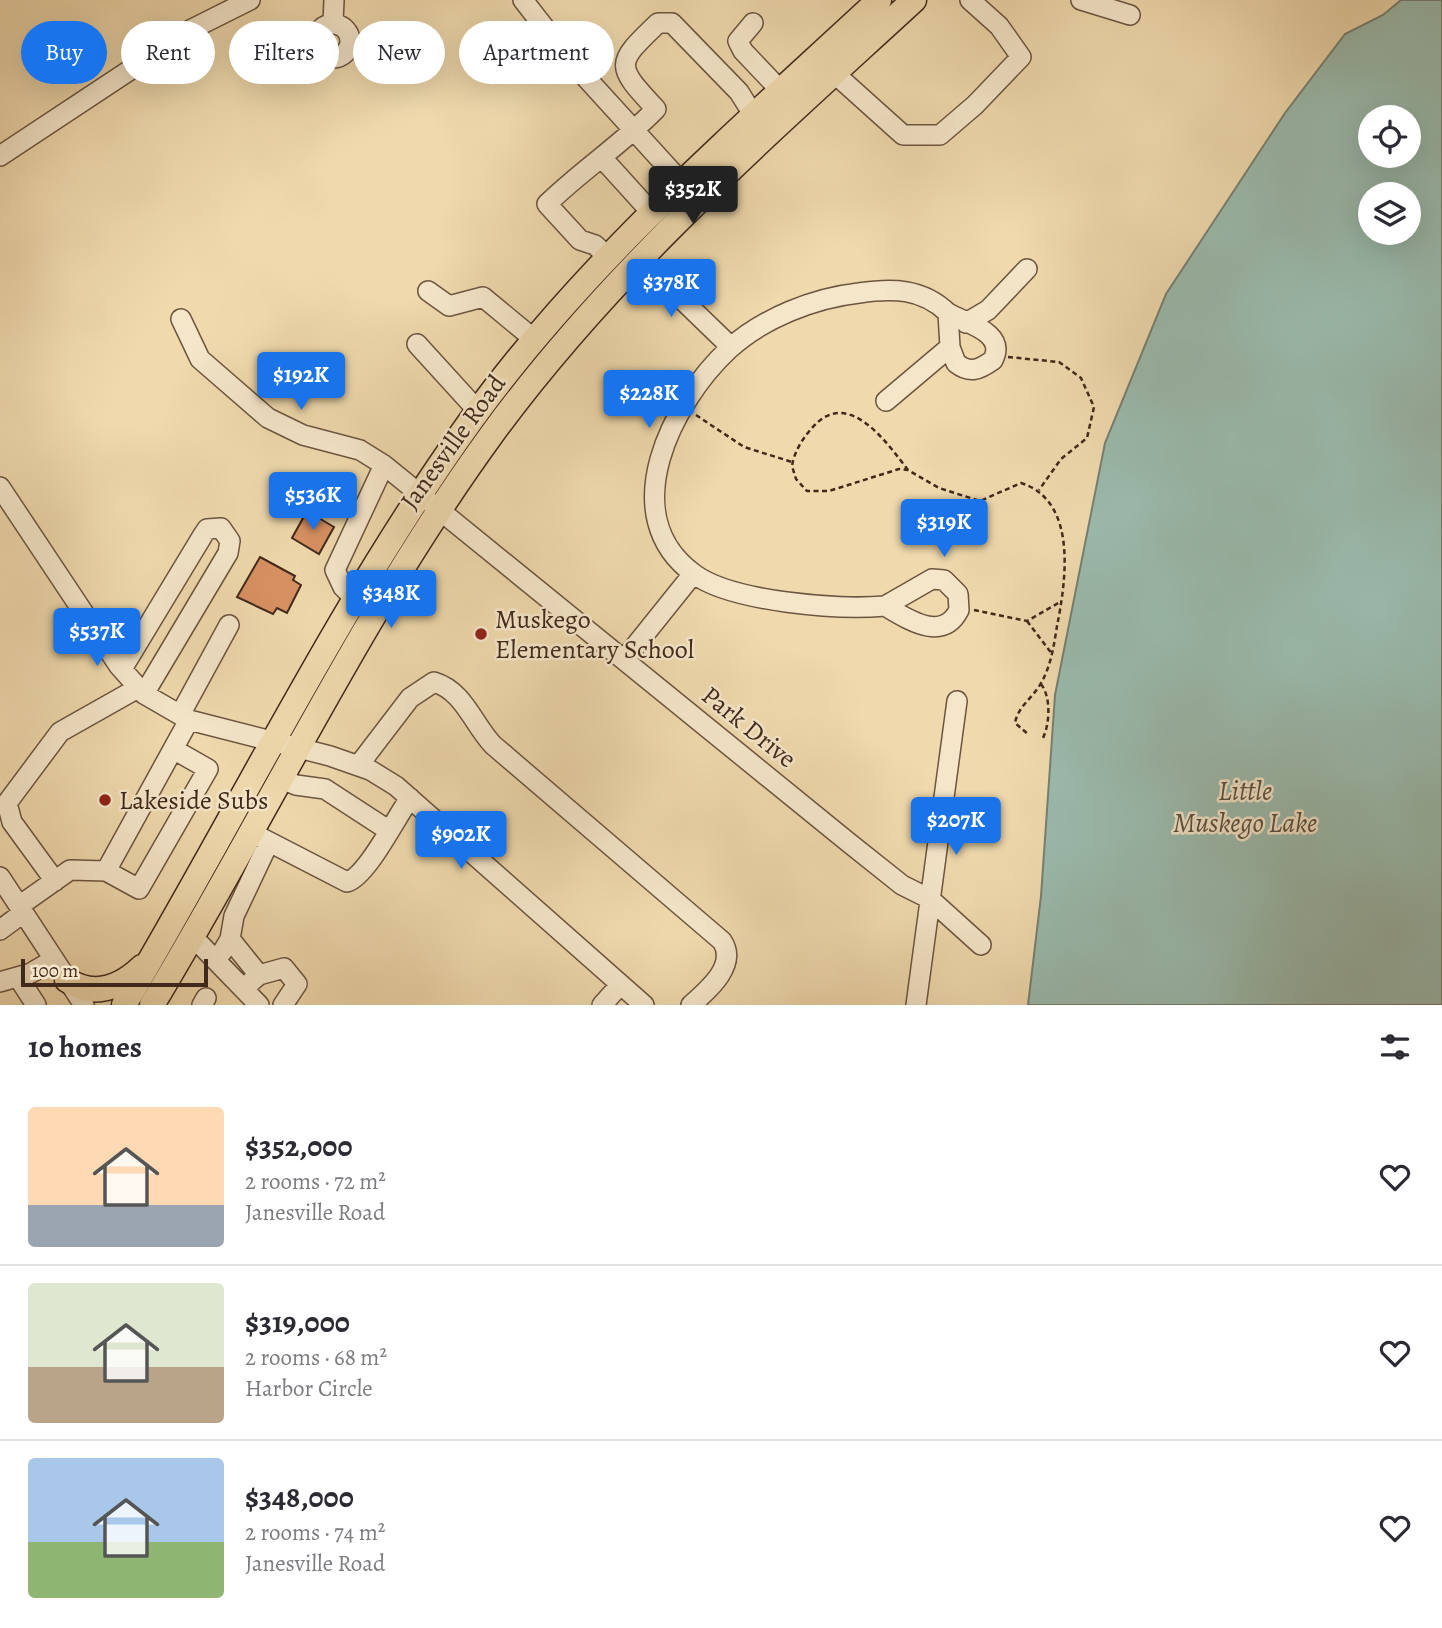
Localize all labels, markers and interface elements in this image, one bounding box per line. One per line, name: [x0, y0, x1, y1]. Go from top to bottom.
chip: Buy: [21, 21, 107, 84]
chip: Rent: [121, 21, 215, 84]
chip: Filters: [229, 21, 339, 84]
chip: New: [353, 21, 445, 84]
chip: Apartment: [459, 21, 614, 84]
map controls: [1358, 105, 1421, 245]
button: locate: [1358, 105, 1421, 168]
pin: $352K: [644, 166, 742, 226]
text: $352K: [665, 173, 721, 204]
button: layers: [1358, 182, 1421, 245]
pin: $378K: [622, 260, 720, 319]
text: $378K: [643, 266, 699, 297]
pin: $192K: [252, 352, 350, 412]
text: $192K: [273, 359, 329, 390]
street label: Janesville Road: [392, 367, 514, 516]
pin: $228K: [600, 370, 698, 430]
text: $228K: [619, 377, 679, 408]
pin: $536K: [264, 472, 362, 532]
text: $536K: [285, 479, 341, 510]
pin: $319K: [895, 500, 993, 559]
text: $319K: [917, 506, 971, 537]
pin: $348K: [342, 570, 440, 630]
text: $348K: [362, 577, 420, 608]
place label: Muskego Elementary School: [495, 602, 694, 667]
pin: $537K: [48, 608, 146, 668]
text: $537K: [69, 615, 125, 646]
marker: Muskego Elementary School: [473, 626, 489, 642]
street label: Park Drive: [694, 678, 804, 776]
water label: Little Muskego Lake: [1173, 772, 1317, 842]
place label: Lakeside Subs: [119, 783, 268, 818]
marker: Lakeside Subs: [97, 792, 113, 808]
pin: $207K: [907, 798, 1005, 857]
text: $207K: [927, 804, 985, 835]
pin: $902K: [412, 812, 510, 871]
text: $902K: [431, 818, 491, 849]
scale bar: [21, 956, 208, 988]
text: 100 m: [32, 958, 78, 984]
text: 10 homes: [28, 1027, 142, 1067]
icon: filters: [1376, 1028, 1414, 1066]
text: $352,000: [245, 1126, 353, 1166]
icon: home: [84, 1135, 168, 1219]
icon: heart: [1376, 1158, 1414, 1196]
text: 2 rooms · 72 m²: [245, 1166, 386, 1197]
text: Janesville Road: [245, 1197, 385, 1228]
text: $319,000: [245, 1302, 350, 1342]
icon: home: [84, 1311, 168, 1395]
icon: heart: [1376, 1334, 1414, 1372]
text: 2 rooms · 68 m²: [245, 1342, 387, 1373]
text: Harbor Circle: [245, 1373, 373, 1404]
text: $348,000: [245, 1477, 354, 1517]
icon: home: [84, 1486, 168, 1570]
icon: heart: [1376, 1509, 1414, 1547]
text: 2 rooms · 74 m²: [245, 1517, 385, 1548]
text: Janesville Road: [245, 1548, 385, 1579]

